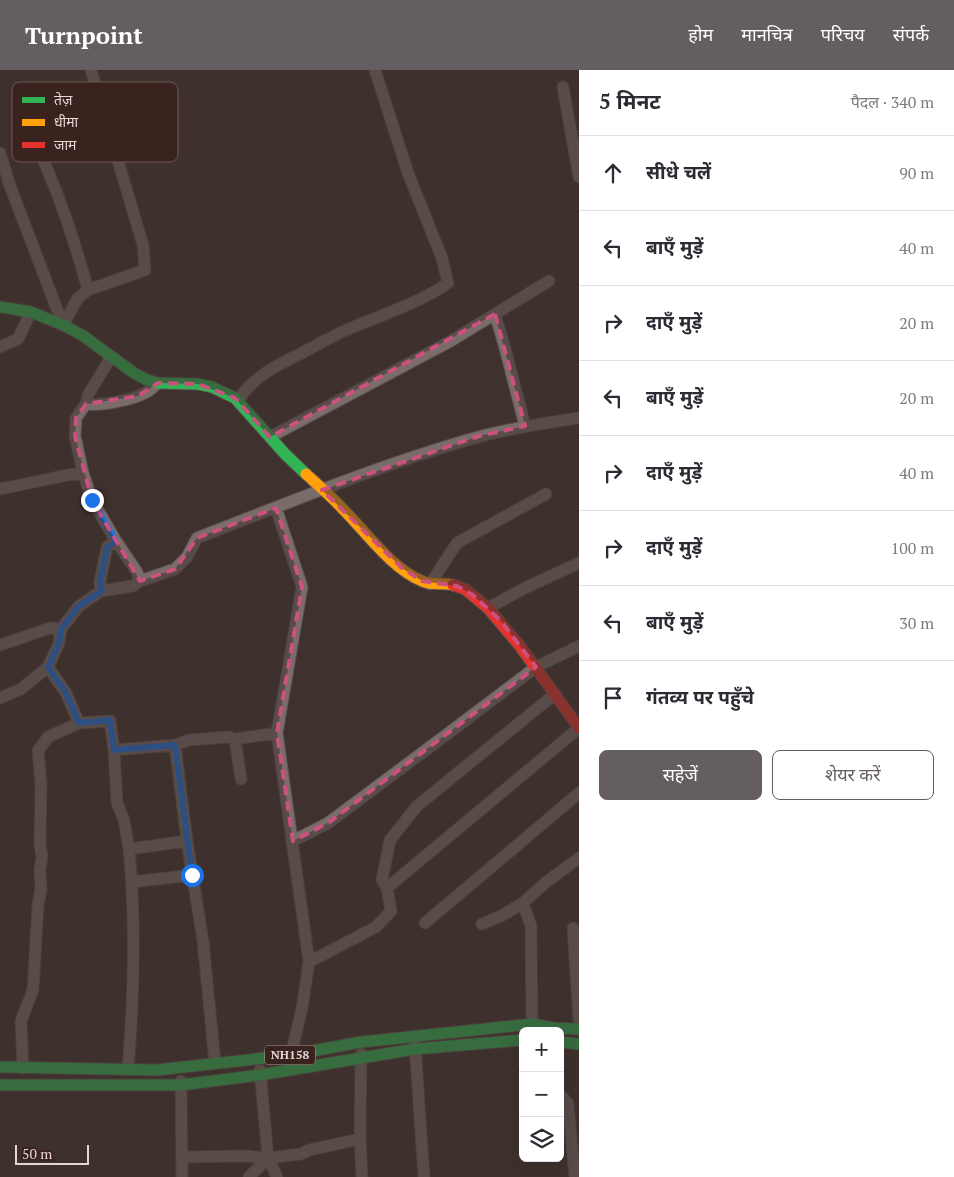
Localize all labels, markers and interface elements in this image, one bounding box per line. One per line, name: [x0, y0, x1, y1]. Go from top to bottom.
text: Turnpoint: [25, 19, 143, 51]
text: होम: [688, 22, 713, 46]
text: मानचित्र: [741, 22, 793, 46]
text: परिचय: [821, 22, 865, 46]
text: संपर्क: [893, 22, 929, 46]
legend: [12, 82, 178, 162]
text: 5 मिनट: [599, 87, 661, 115]
text: तेज़: [54, 90, 73, 109]
text: पैदल · 340 m: [851, 91, 934, 113]
text: धीमा: [54, 112, 79, 131]
text: जाम: [54, 135, 77, 154]
icon: ahead: [599, 159, 627, 187]
text: सीधे चलें: [646, 159, 711, 184]
text: 90 m: [899, 162, 934, 184]
icon: left: [599, 234, 627, 262]
text: बाएँ मुड़ें: [646, 234, 703, 259]
text: 40 m: [899, 237, 934, 259]
icon: right: [599, 309, 627, 337]
text: दाएँ मुड़ें: [646, 309, 702, 334]
text: 20 m: [899, 312, 934, 334]
icon: left: [599, 384, 627, 412]
text: बाएँ मुड़ें: [646, 384, 703, 409]
text: 20 m: [899, 387, 934, 409]
icon: right: [599, 459, 627, 487]
text: दाएँ मुड़ें: [646, 459, 702, 484]
text: 40 m: [899, 462, 934, 484]
route end: [81, 489, 104, 512]
icon: right: [599, 534, 627, 562]
text: दाएँ मुड़ें: [646, 534, 702, 559]
text: 100 m: [891, 537, 934, 559]
icon: left: [599, 609, 627, 637]
text: बाएँ मुड़ें: [646, 609, 703, 634]
text: 30 m: [899, 612, 934, 634]
icon: arrive: [599, 684, 627, 712]
text: गंतव्य पर पहुँचे: [646, 684, 754, 709]
button: सहेजें: [599, 750, 762, 800]
button: शेयर करें: [772, 750, 934, 800]
route start: [181, 864, 204, 887]
map controls: [519, 1027, 564, 1162]
button: +: [519, 1027, 564, 1072]
road number: NH158: [265, 1046, 315, 1064]
button: −: [519, 1072, 564, 1117]
button: layers: [519, 1117, 564, 1162]
scale bar: [15, 1142, 89, 1165]
text: 50 m: [22, 1144, 52, 1163]

